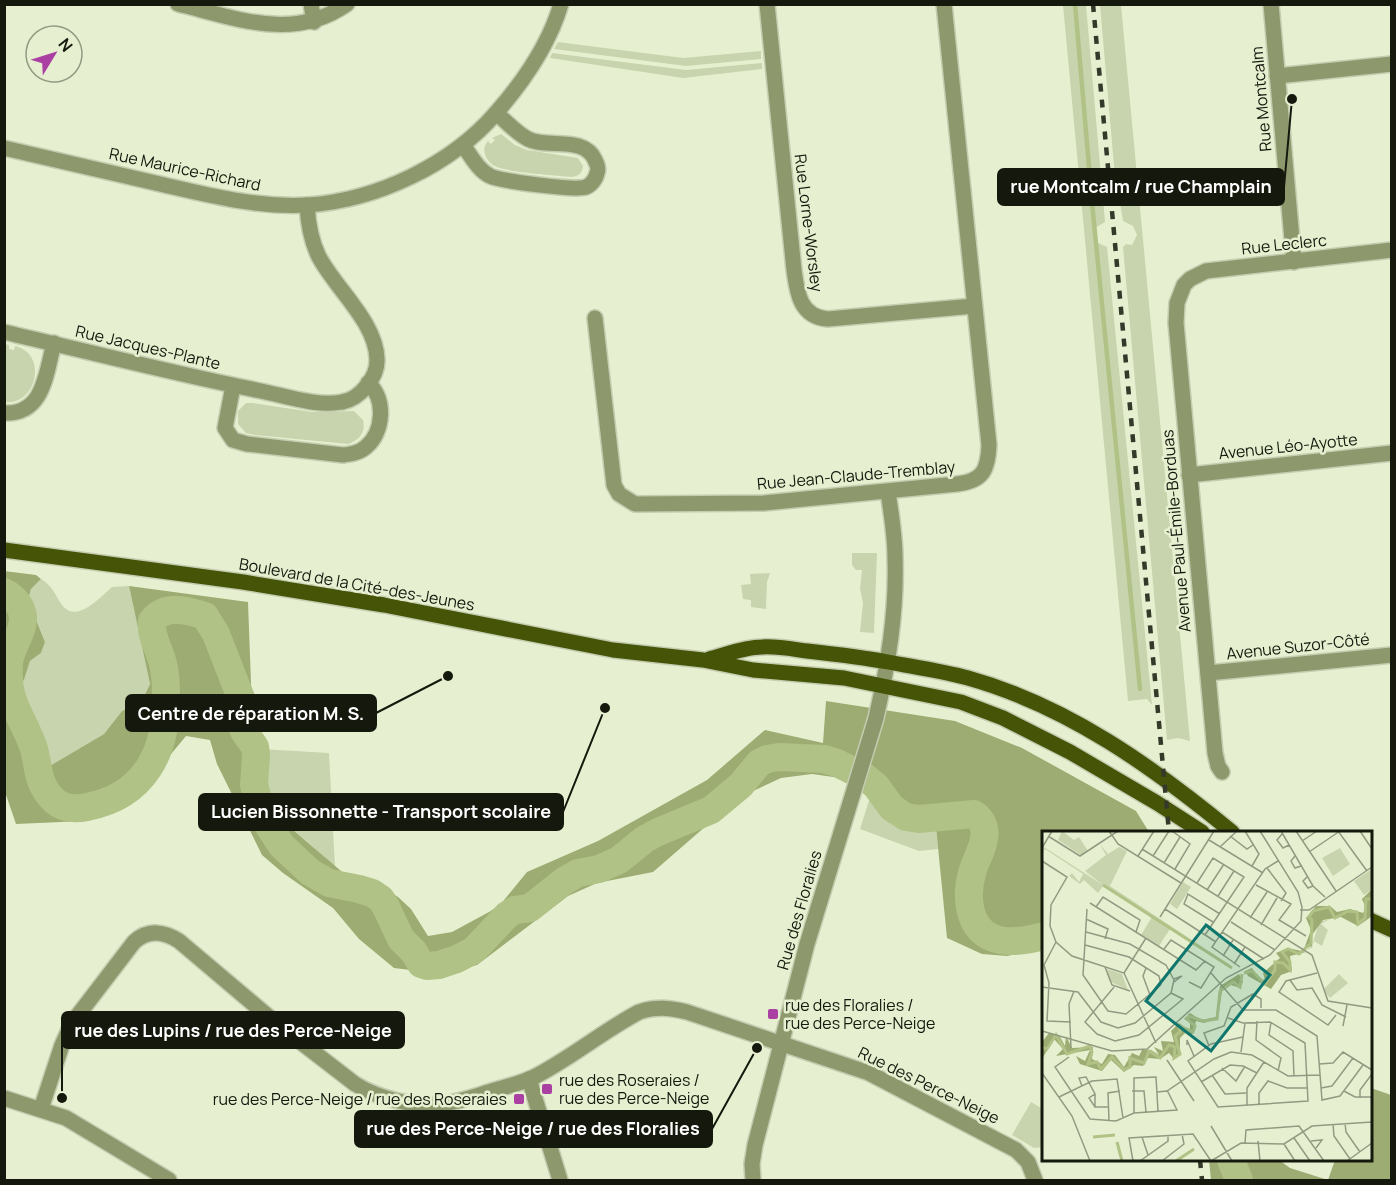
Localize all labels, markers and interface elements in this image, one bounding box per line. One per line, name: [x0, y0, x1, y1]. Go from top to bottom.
north arrow: [24, 24, 84, 84]
text: N: [54, 33, 78, 56]
street label: Rue Montcalm: [1245, 45, 1277, 153]
street label: Rue Maurice-Richard: [107, 142, 263, 196]
street label: Rue Lorne-Worsley: [790, 153, 828, 294]
callout: rue Montcalm / rue Champlain: [998, 169, 1284, 205]
text: rue Montcalm / rue Champlain: [1010, 174, 1272, 198]
street label: Rue Leclerc: [1240, 229, 1328, 259]
street label: Rue Jacques-Plante: [73, 320, 223, 374]
street label: Avenue Léo-Ayotte: [1217, 428, 1359, 464]
street label: Avenue Paul-Émile-Borduas: [1156, 429, 1196, 633]
street label: Rue Jean-Claude-Tremblay: [756, 455, 957, 495]
street label: Boulevard de la Cité-des-Jeunes: [237, 552, 477, 616]
street label: Avenue Suzor-Côté: [1225, 628, 1371, 664]
callout: Centre de réparation M. S.: [126, 695, 376, 731]
text: Centre de réparation M. S.: [138, 701, 364, 725]
callout: Lucien Bissonnette - Transport scolaire: [199, 794, 563, 830]
text: Lucien Bissonnette - Transport scolaire: [211, 799, 551, 823]
inset map: [1042, 831, 1372, 1161]
street label: Rue des Floralies: [771, 848, 827, 972]
place label: rue des Floralies / rue des Perce-Neige: [785, 994, 935, 1034]
marker: rue des Floralies / rue des Perce-Neige: [766, 1007, 780, 1021]
callout: rue des Lupins / rue des Perce-Neige: [62, 1012, 404, 1048]
text: rue des Lupins / rue des Perce-Neige: [74, 1018, 392, 1042]
street label: Rue des Perce-Neige: [855, 1041, 1003, 1129]
place label: rue des Roseraies / rue des Perce-Neige: [559, 1069, 709, 1109]
marker: rue des Roseraies / rue des Perce-Neige: [540, 1082, 554, 1096]
place label: rue des Perce-Neige / rue des Roseraies: [213, 1088, 507, 1110]
marker: rue des Perce-Neige / rue des Roseraies: [512, 1092, 526, 1106]
callout: rue des Perce-Neige / rue des Floralies: [355, 1111, 712, 1147]
text: rue des Perce-Neige / rue des Floralies: [366, 1116, 700, 1140]

